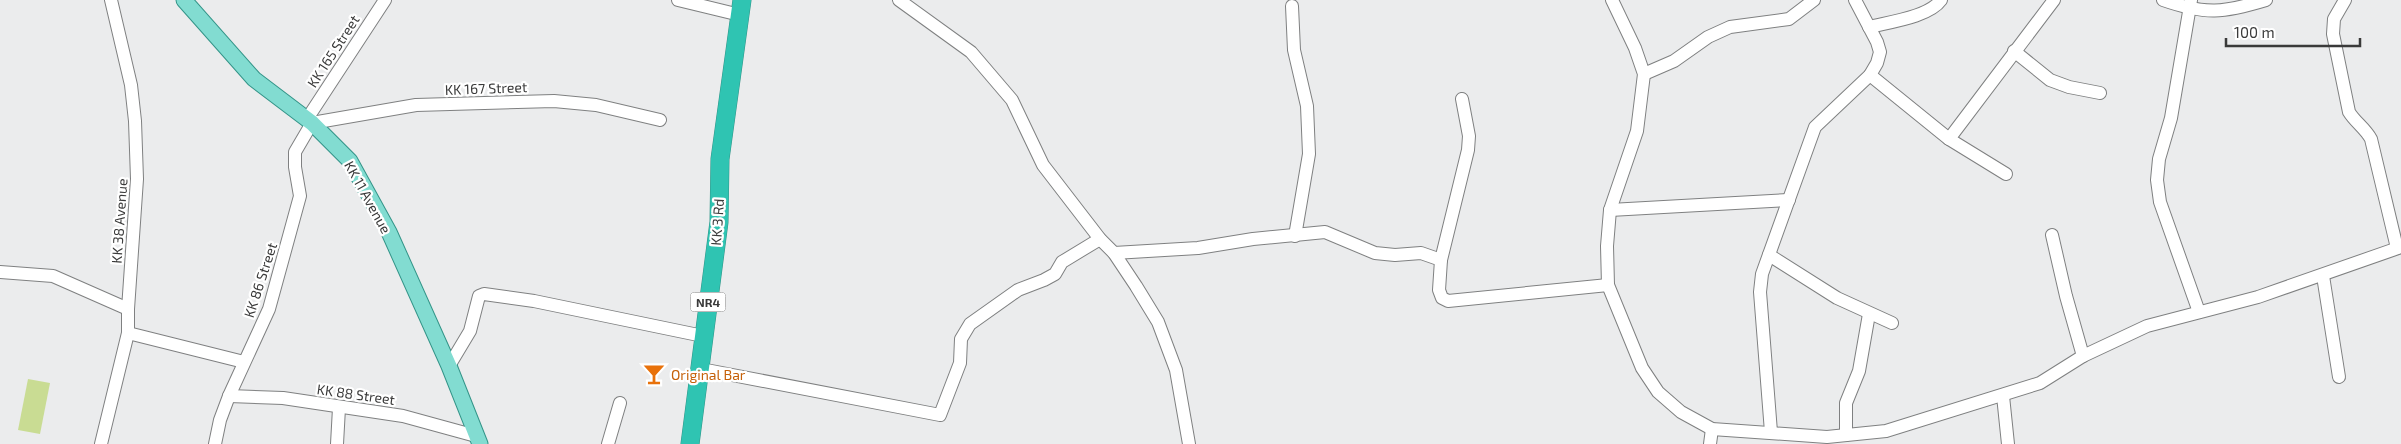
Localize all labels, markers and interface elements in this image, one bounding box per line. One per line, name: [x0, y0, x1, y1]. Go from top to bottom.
street label: KK 165 Street: [303, 12, 363, 90]
scale bar: [2226, 15, 2360, 47]
text: 100 m: [2234, 23, 2275, 41]
street label: KK 167 Street: [445, 78, 527, 98]
street label: KK 11 Avenue: [341, 158, 395, 236]
street label: KK 38 Avenue: [108, 178, 130, 264]
street label: KK 3 Rd: [707, 198, 727, 246]
street label: KK 86 Street: [240, 240, 280, 320]
road number: NR4: [690, 292, 726, 312]
bar icon: Original Bar: [641, 361, 667, 387]
place label: Original Bar: [671, 366, 746, 383]
street label: KK 88 Street: [316, 380, 396, 408]

